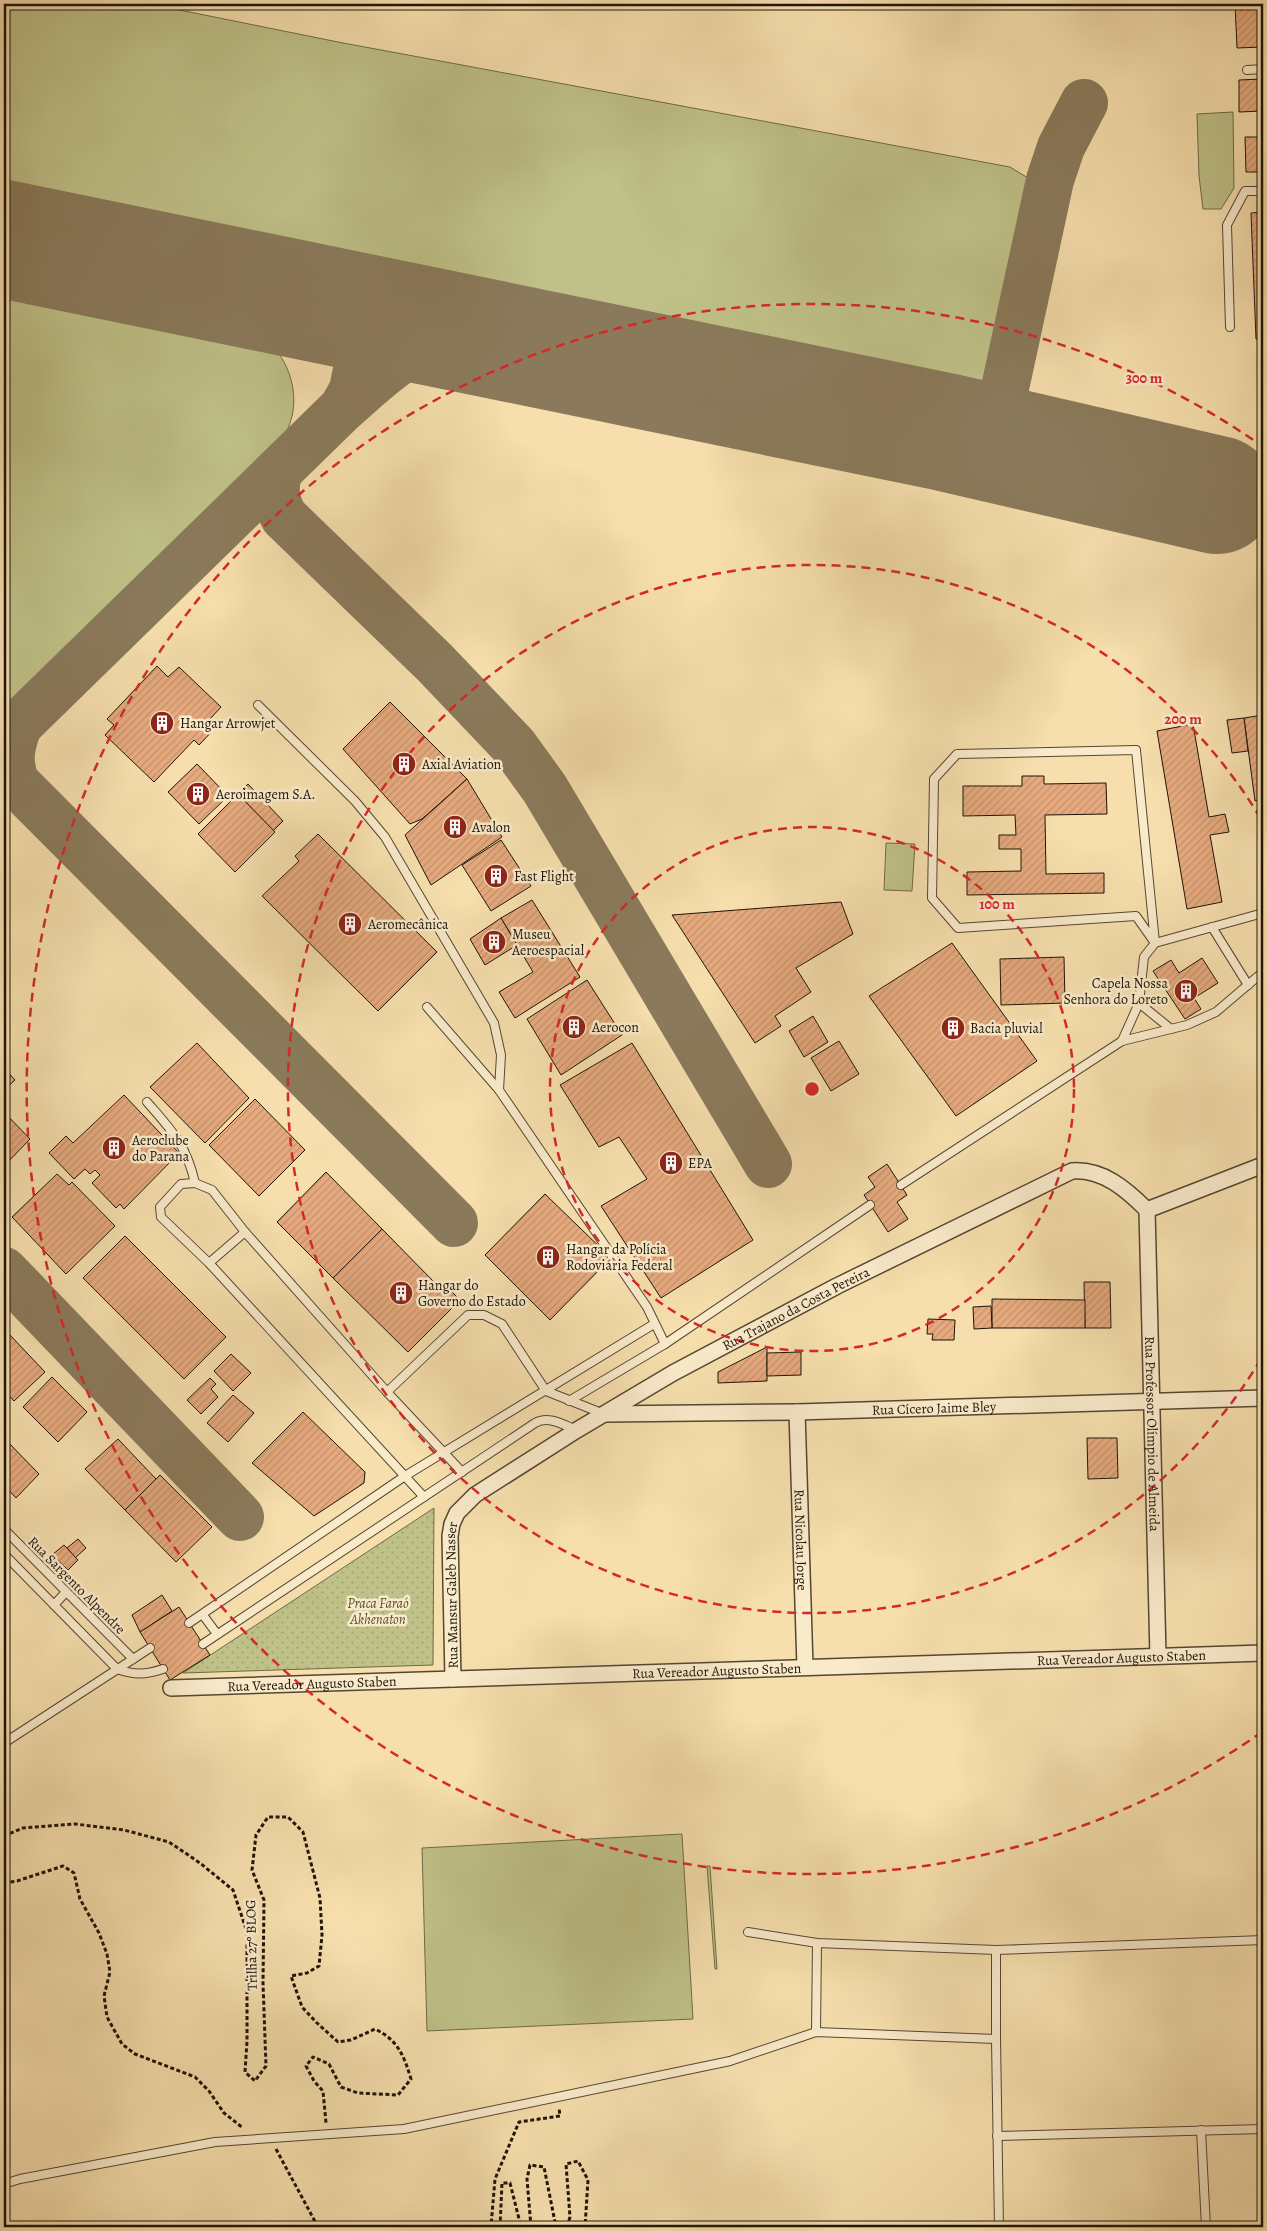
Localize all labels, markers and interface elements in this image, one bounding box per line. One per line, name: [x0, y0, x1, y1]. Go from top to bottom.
text: 300 m: [1126, 368, 1163, 388]
text: 200 m: [1164, 709, 1202, 729]
building icon: Hangar Arrowjet: [149, 710, 175, 736]
place label: Hangar Arrowjet: [180, 714, 276, 733]
building icon: Axial Aviation: [391, 751, 417, 777]
place label: Axial Aviation: [421, 755, 502, 774]
building icon: Aeroimagem S.A.: [185, 781, 211, 807]
place label: Aeroimagem S.A.: [215, 785, 316, 804]
building icon: Avalon: [442, 814, 468, 840]
place label: Avalon: [471, 818, 511, 837]
building icon: Fast Flight: [483, 863, 509, 889]
place label: Fast Flight: [514, 867, 574, 886]
text: 100 m: [979, 894, 1015, 914]
building icon: Aeromecânica: [337, 911, 363, 937]
place label: Aeromecânica: [367, 915, 449, 934]
place label: Museu Aeroespacial: [511, 925, 585, 960]
building icon: Museu Aeroespacial: [481, 929, 507, 955]
place label: Capela Nossa Senhora do Loreto: [1064, 974, 1168, 1009]
building icon: Capela Nossa Senhora do Loreto: [1173, 978, 1199, 1004]
building icon: Aerocon: [561, 1014, 587, 1040]
building icon: Bacia pluvial: [940, 1015, 966, 1041]
place label: Aerocon: [591, 1018, 639, 1037]
place label: Bacia pluvial: [970, 1019, 1043, 1038]
centre of rings: [803, 1080, 821, 1098]
place label: Aeroclube do Parana: [131, 1131, 190, 1166]
building icon: Aeroclube do Parana: [101, 1135, 127, 1161]
building icon: EPA: [658, 1150, 684, 1176]
place label: EPA: [688, 1154, 713, 1173]
place label: Hangar da Polícia Rodoviária Federal: [566, 1240, 673, 1275]
building icon: Hangar da Polícia Rodoviária Federal: [535, 1244, 561, 1270]
street label: Rua Trajano da Costa Pereira: [719, 1262, 873, 1355]
place label: Hangar do Governo do Estado: [418, 1276, 526, 1311]
building icon: Hangar do Governo do Estado: [388, 1280, 414, 1306]
street label: Rua Professor Olímpio de Almeida: [1140, 1336, 1164, 1532]
street label: Rua Cícero Jaime Bley: [872, 1397, 997, 1420]
street label: Rua Nicolau Jorge: [789, 1489, 812, 1591]
street label: Rua Mansur Galeb Nasser: [441, 1520, 463, 1669]
street label: Rua Sargento Alpendre: [24, 1532, 130, 1638]
park label: Praca Faraó Akhenaton: [347, 1594, 409, 1629]
street label: Rua Vereador Augusto Staben: [1037, 1646, 1207, 1670]
street label: Rua Vereador Augusto Staben: [632, 1659, 802, 1683]
street label: Rua Vereador Augusto Staben: [227, 1672, 397, 1696]
street label: Trilha 27º BLOG: [241, 1899, 262, 1991]

